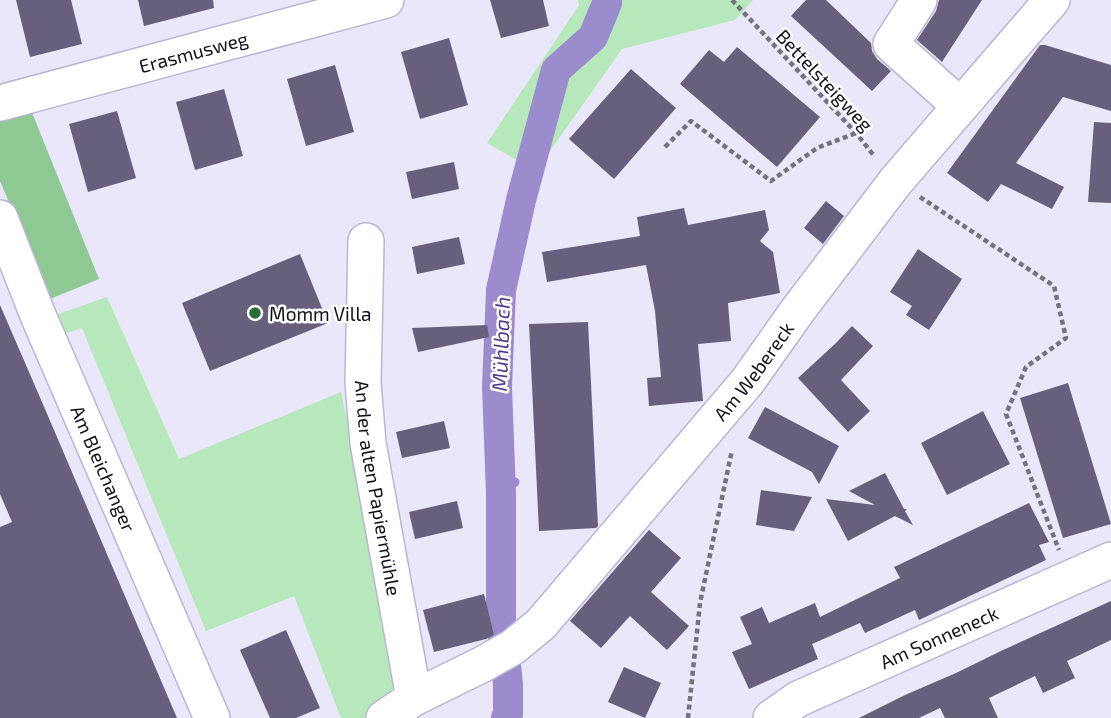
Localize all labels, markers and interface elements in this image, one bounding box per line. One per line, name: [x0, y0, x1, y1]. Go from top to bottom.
street label: Bettelsteigweg: [772, 24, 878, 136]
street label: Erasmusweg: [136, 26, 251, 77]
water label: Mühlbach: [486, 296, 514, 392]
place label: Momm Villa: [269, 302, 372, 325]
marker: Momm Villa: [247, 305, 263, 321]
street label: Am Webereck: [708, 317, 798, 425]
street label: An der alten Papiermühle: [351, 379, 407, 597]
street label: Am Bleichanger: [67, 402, 142, 535]
street label: Am Sonneneck: [876, 600, 1002, 673]

